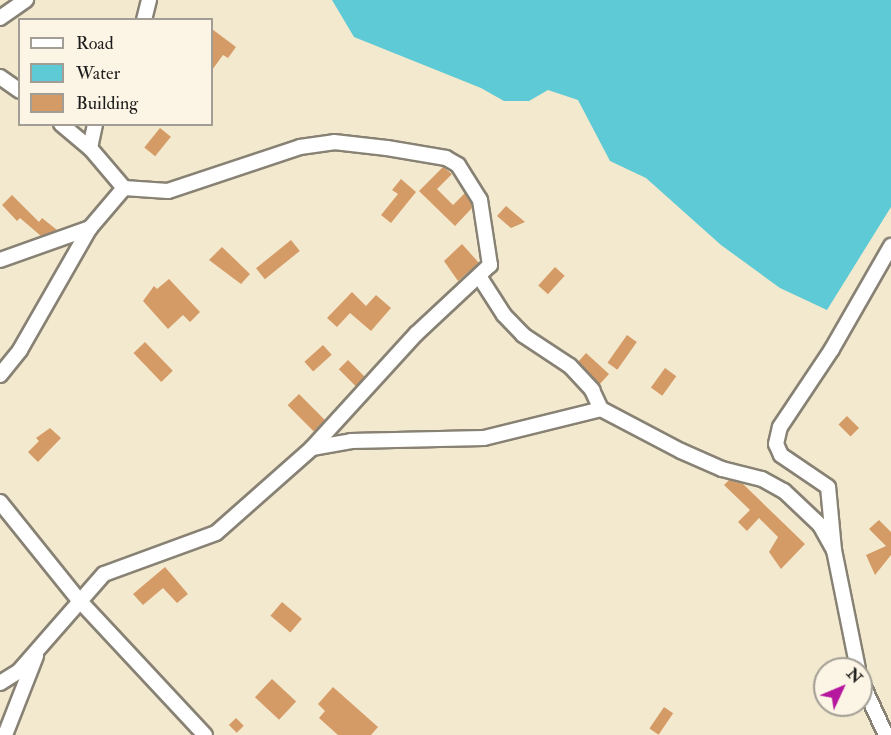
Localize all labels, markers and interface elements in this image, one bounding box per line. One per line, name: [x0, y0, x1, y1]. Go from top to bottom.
legend: [18, 18, 213, 126]
text: Road: [76, 32, 114, 55]
text: Water: [76, 62, 120, 85]
text: Building: [76, 92, 138, 115]
north arrow: [813, 657, 873, 717]
text: N: [842, 664, 867, 688]

